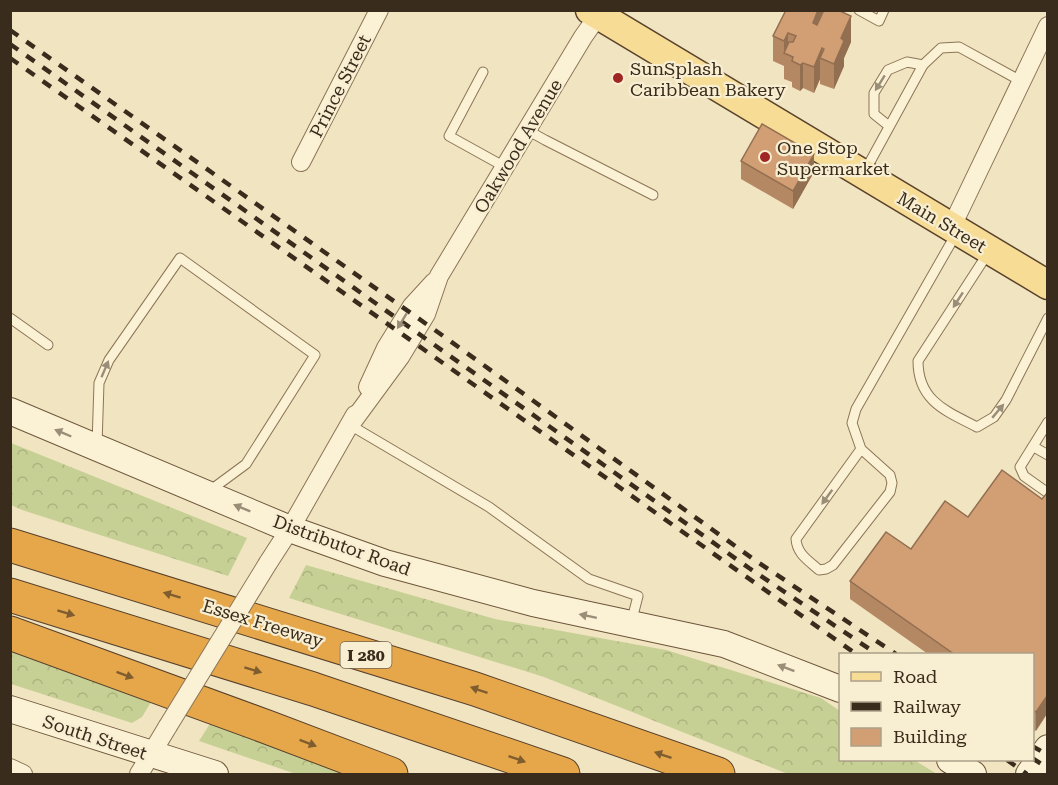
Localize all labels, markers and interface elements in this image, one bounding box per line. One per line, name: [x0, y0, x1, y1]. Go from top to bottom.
street label: Prince Street: [305, 31, 375, 141]
place label: SunSplash Caribbean Bakery: [630, 58, 786, 100]
marker: SunSplash Caribbean Bakery: [611, 71, 625, 85]
street label: Oakwood Avenue: [470, 75, 566, 217]
one-way arrow: [875, 75, 886, 92]
place label: One Stop Supermarket: [777, 137, 890, 179]
marker: One Stop Supermarket: [758, 150, 772, 164]
street label: Main Street: [894, 187, 991, 257]
one-way arrow: [953, 292, 964, 308]
one-way arrow: [397, 313, 408, 329]
one-way arrow: [100, 360, 110, 378]
one-way arrow: [991, 403, 1004, 419]
one-way arrow: [53, 428, 71, 438]
one-way arrow: [821, 488, 833, 504]
one-way arrow: [233, 503, 251, 513]
street label: Distributor Road: [270, 510, 414, 580]
one-way arrow: [163, 590, 181, 599]
street label: Essex Freeway: [200, 595, 326, 651]
one-way arrow: [57, 609, 75, 618]
one-way arrow: [579, 610, 598, 620]
road number: I 280: [340, 642, 392, 668]
legend: [839, 653, 1034, 761]
one-way arrow: [777, 663, 795, 672]
one-way arrow: [244, 666, 262, 675]
text: Road: [893, 666, 938, 687]
one-way arrow: [116, 671, 134, 680]
one-way arrow: [470, 685, 488, 695]
text: Railway: [893, 696, 961, 717]
street label: South Street: [40, 710, 150, 764]
text: Building: [893, 726, 967, 747]
one-way arrow: [299, 738, 317, 748]
one-way arrow: [653, 750, 671, 760]
one-way arrow: [508, 755, 526, 764]

